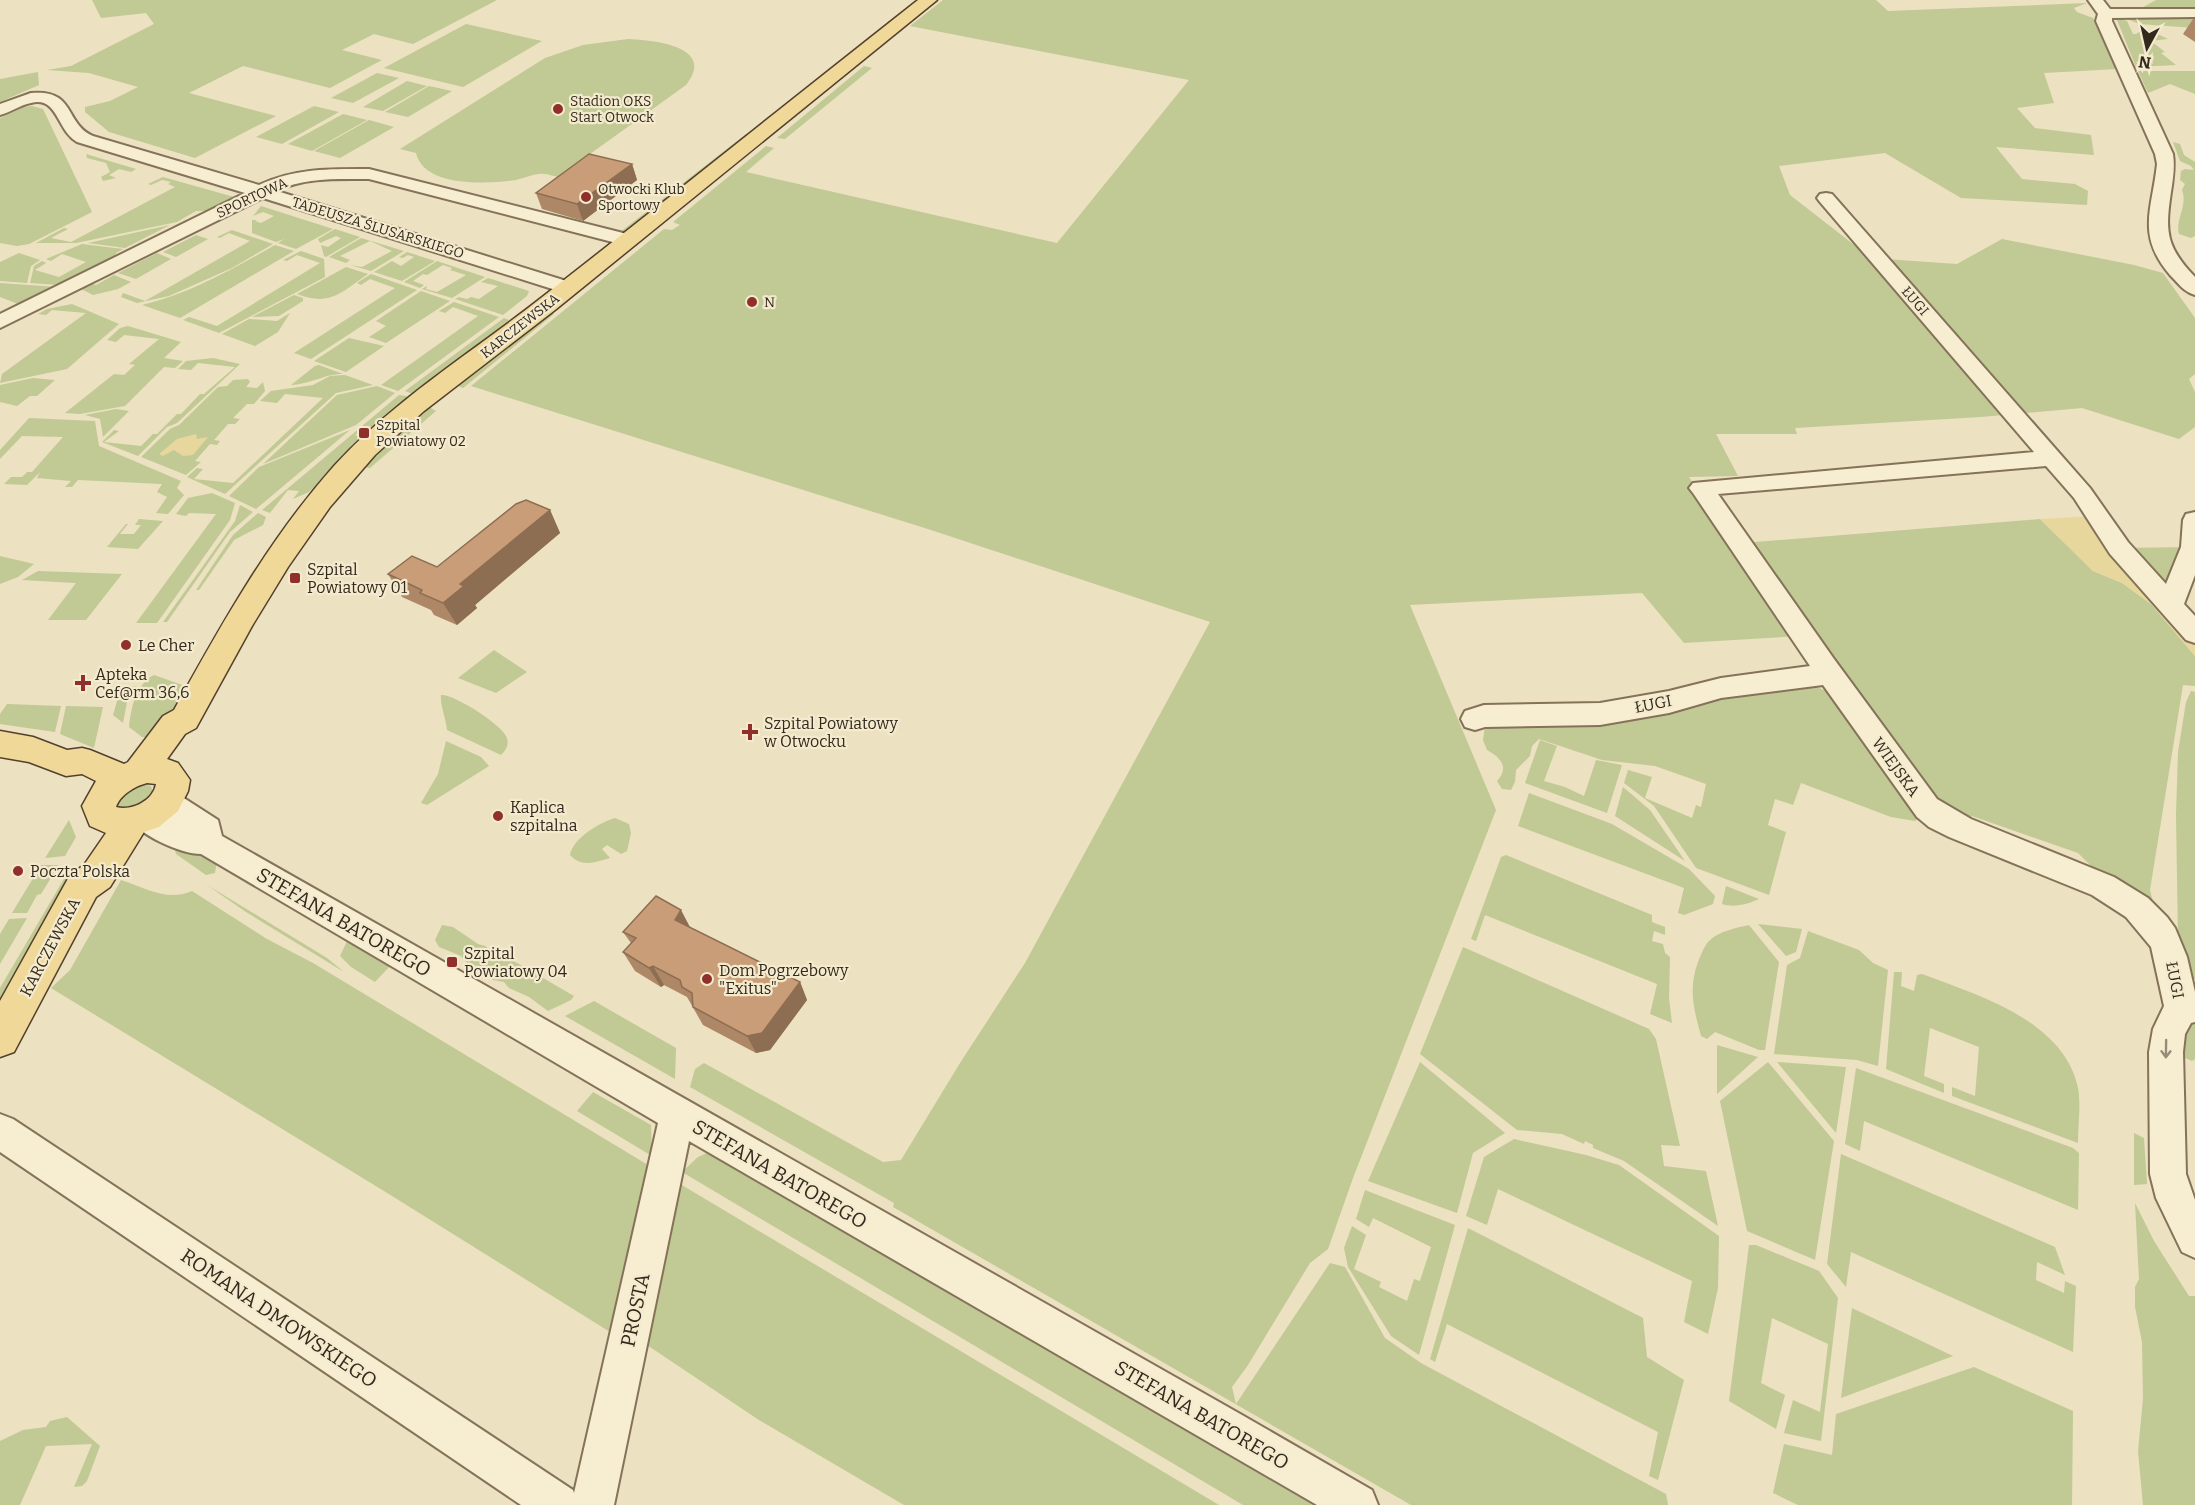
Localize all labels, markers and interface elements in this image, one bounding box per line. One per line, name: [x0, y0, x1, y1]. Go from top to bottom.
north arrow: [2117, 18, 2177, 78]
text: N: [2138, 52, 2152, 73]
place label: Stadion OKS Start Otwock: [570, 93, 654, 126]
marker: Stadion OKS Start Otwock: [551, 102, 565, 116]
street label: SPORTOWA: [214, 174, 290, 222]
place label: Otwocki Klub Sportowy: [598, 181, 685, 214]
marker: Otwocki Klub Sportowy: [579, 190, 593, 204]
street label: TADEUSZA ŚLUSARSKIEGO: [290, 193, 466, 262]
street label: ŁUGI: [1898, 283, 1932, 319]
street label: KARCZEWSKA: [477, 290, 563, 362]
place label: N: [764, 294, 775, 311]
marker: N: [745, 295, 759, 309]
place label: Szpital Powiatowy 02: [376, 417, 466, 450]
marker: Szpital Powiatowy 02: [357, 426, 371, 440]
place label: Szpital Powiatowy 01: [307, 560, 408, 597]
marker: Szpital Powiatowy 01: [288, 571, 302, 585]
place label: Le Cher: [138, 636, 194, 655]
marker: Le Cher: [119, 638, 133, 652]
place label: Apteka Cef@rm 36,6: [95, 665, 189, 702]
marker: Apteka Cef@rm 36,6: [76, 676, 90, 690]
street label: ŁUGI: [1633, 691, 1673, 717]
place label: Szpital Powiatowy w Otwocku: [763, 714, 899, 751]
marker: Szpital Powiatowy w Otwocku: [741, 723, 759, 741]
street label: WIEJSKA: [1868, 734, 1924, 801]
place label: Kaplica szpitalna: [510, 798, 578, 835]
marker: Kaplica szpitalna: [491, 809, 505, 823]
place label: Poczta Polska: [30, 862, 130, 881]
street label: STEFANA BATOREGO: [253, 862, 435, 982]
marker: Poczta Polska: [11, 864, 25, 878]
street label: KARCZEWSKA: [16, 894, 84, 1000]
place label: Szpital Powiatowy 04: [464, 944, 568, 981]
marker: Szpital Powiatowy 04: [445, 955, 459, 969]
street label: ŁUGI: [2162, 960, 2188, 1000]
place label: Dom Pogrzebowy "Exitus": [719, 961, 849, 998]
marker: Dom Pogrzebowy "Exitus": [700, 972, 714, 986]
one-way arrow: [2160, 1039, 2172, 1059]
street label: STEFANA BATOREGO: [689, 1114, 871, 1234]
street label: ROMANA DMOWSKIEGO: [176, 1243, 382, 1393]
street label: PROSTA: [616, 1270, 655, 1349]
street label: STEFANA BATOREGO: [1111, 1355, 1293, 1475]

